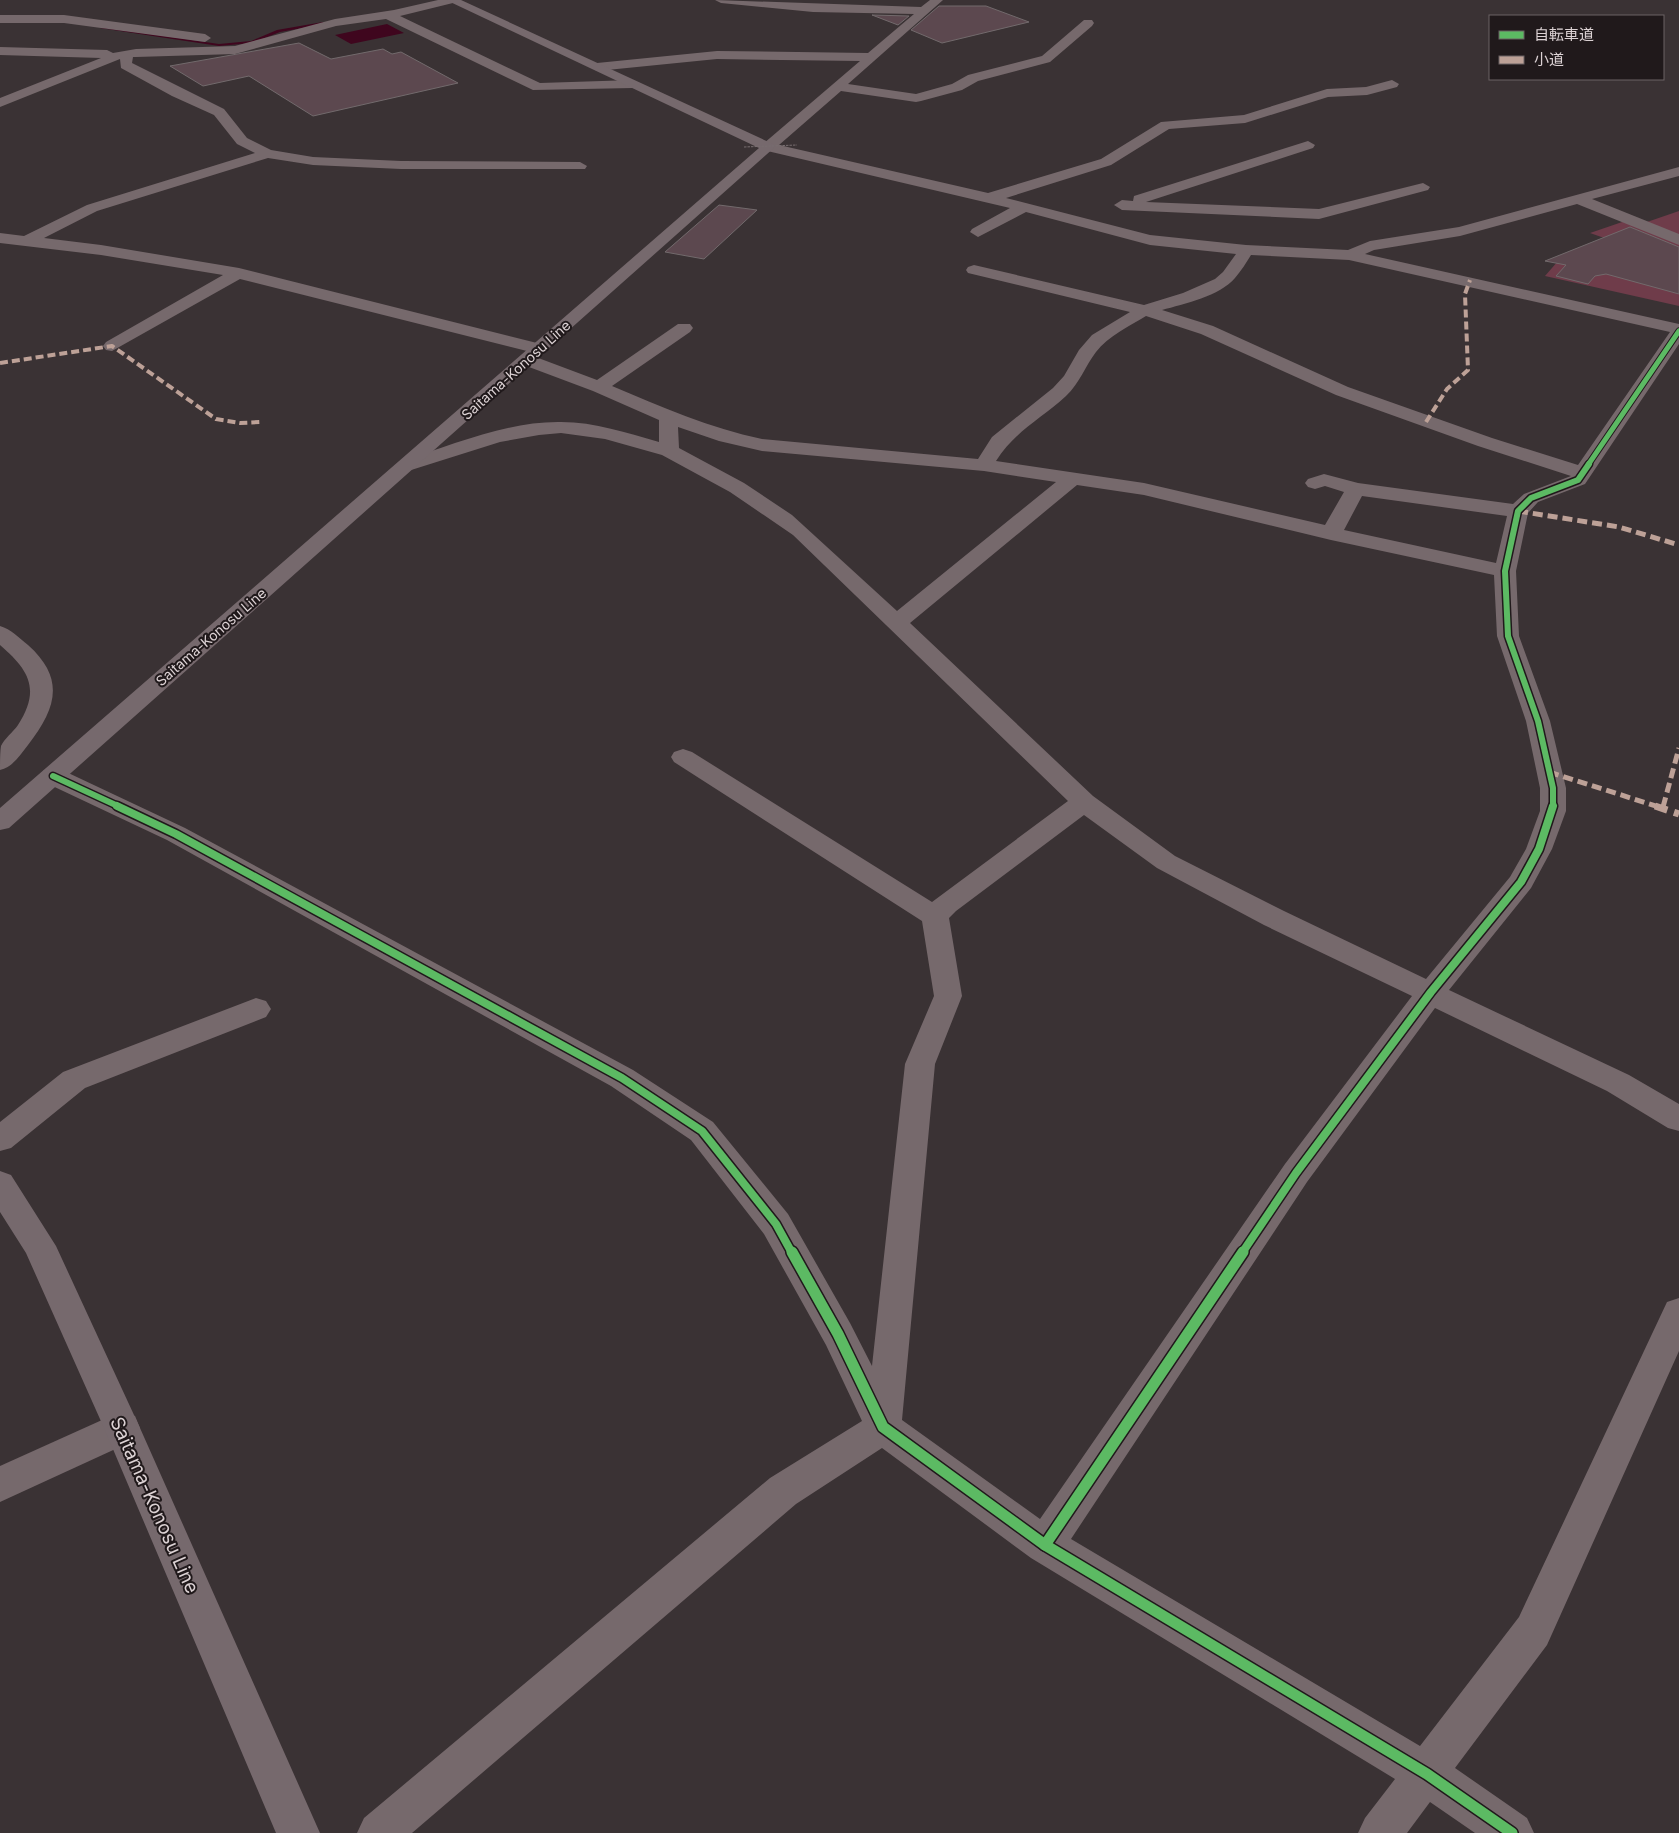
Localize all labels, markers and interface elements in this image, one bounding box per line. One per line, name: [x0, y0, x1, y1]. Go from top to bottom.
legend: [1489, 15, 1664, 80]
text: 自転車道: [1534, 25, 1594, 44]
text: 小道: [1534, 50, 1564, 69]
street label: Saitama-Konosu Line: [458, 316, 574, 423]
street label: Saitama-Konosu Line: [152, 584, 269, 689]
street label: Saitama-Konosu Line: [105, 1413, 204, 1597]

